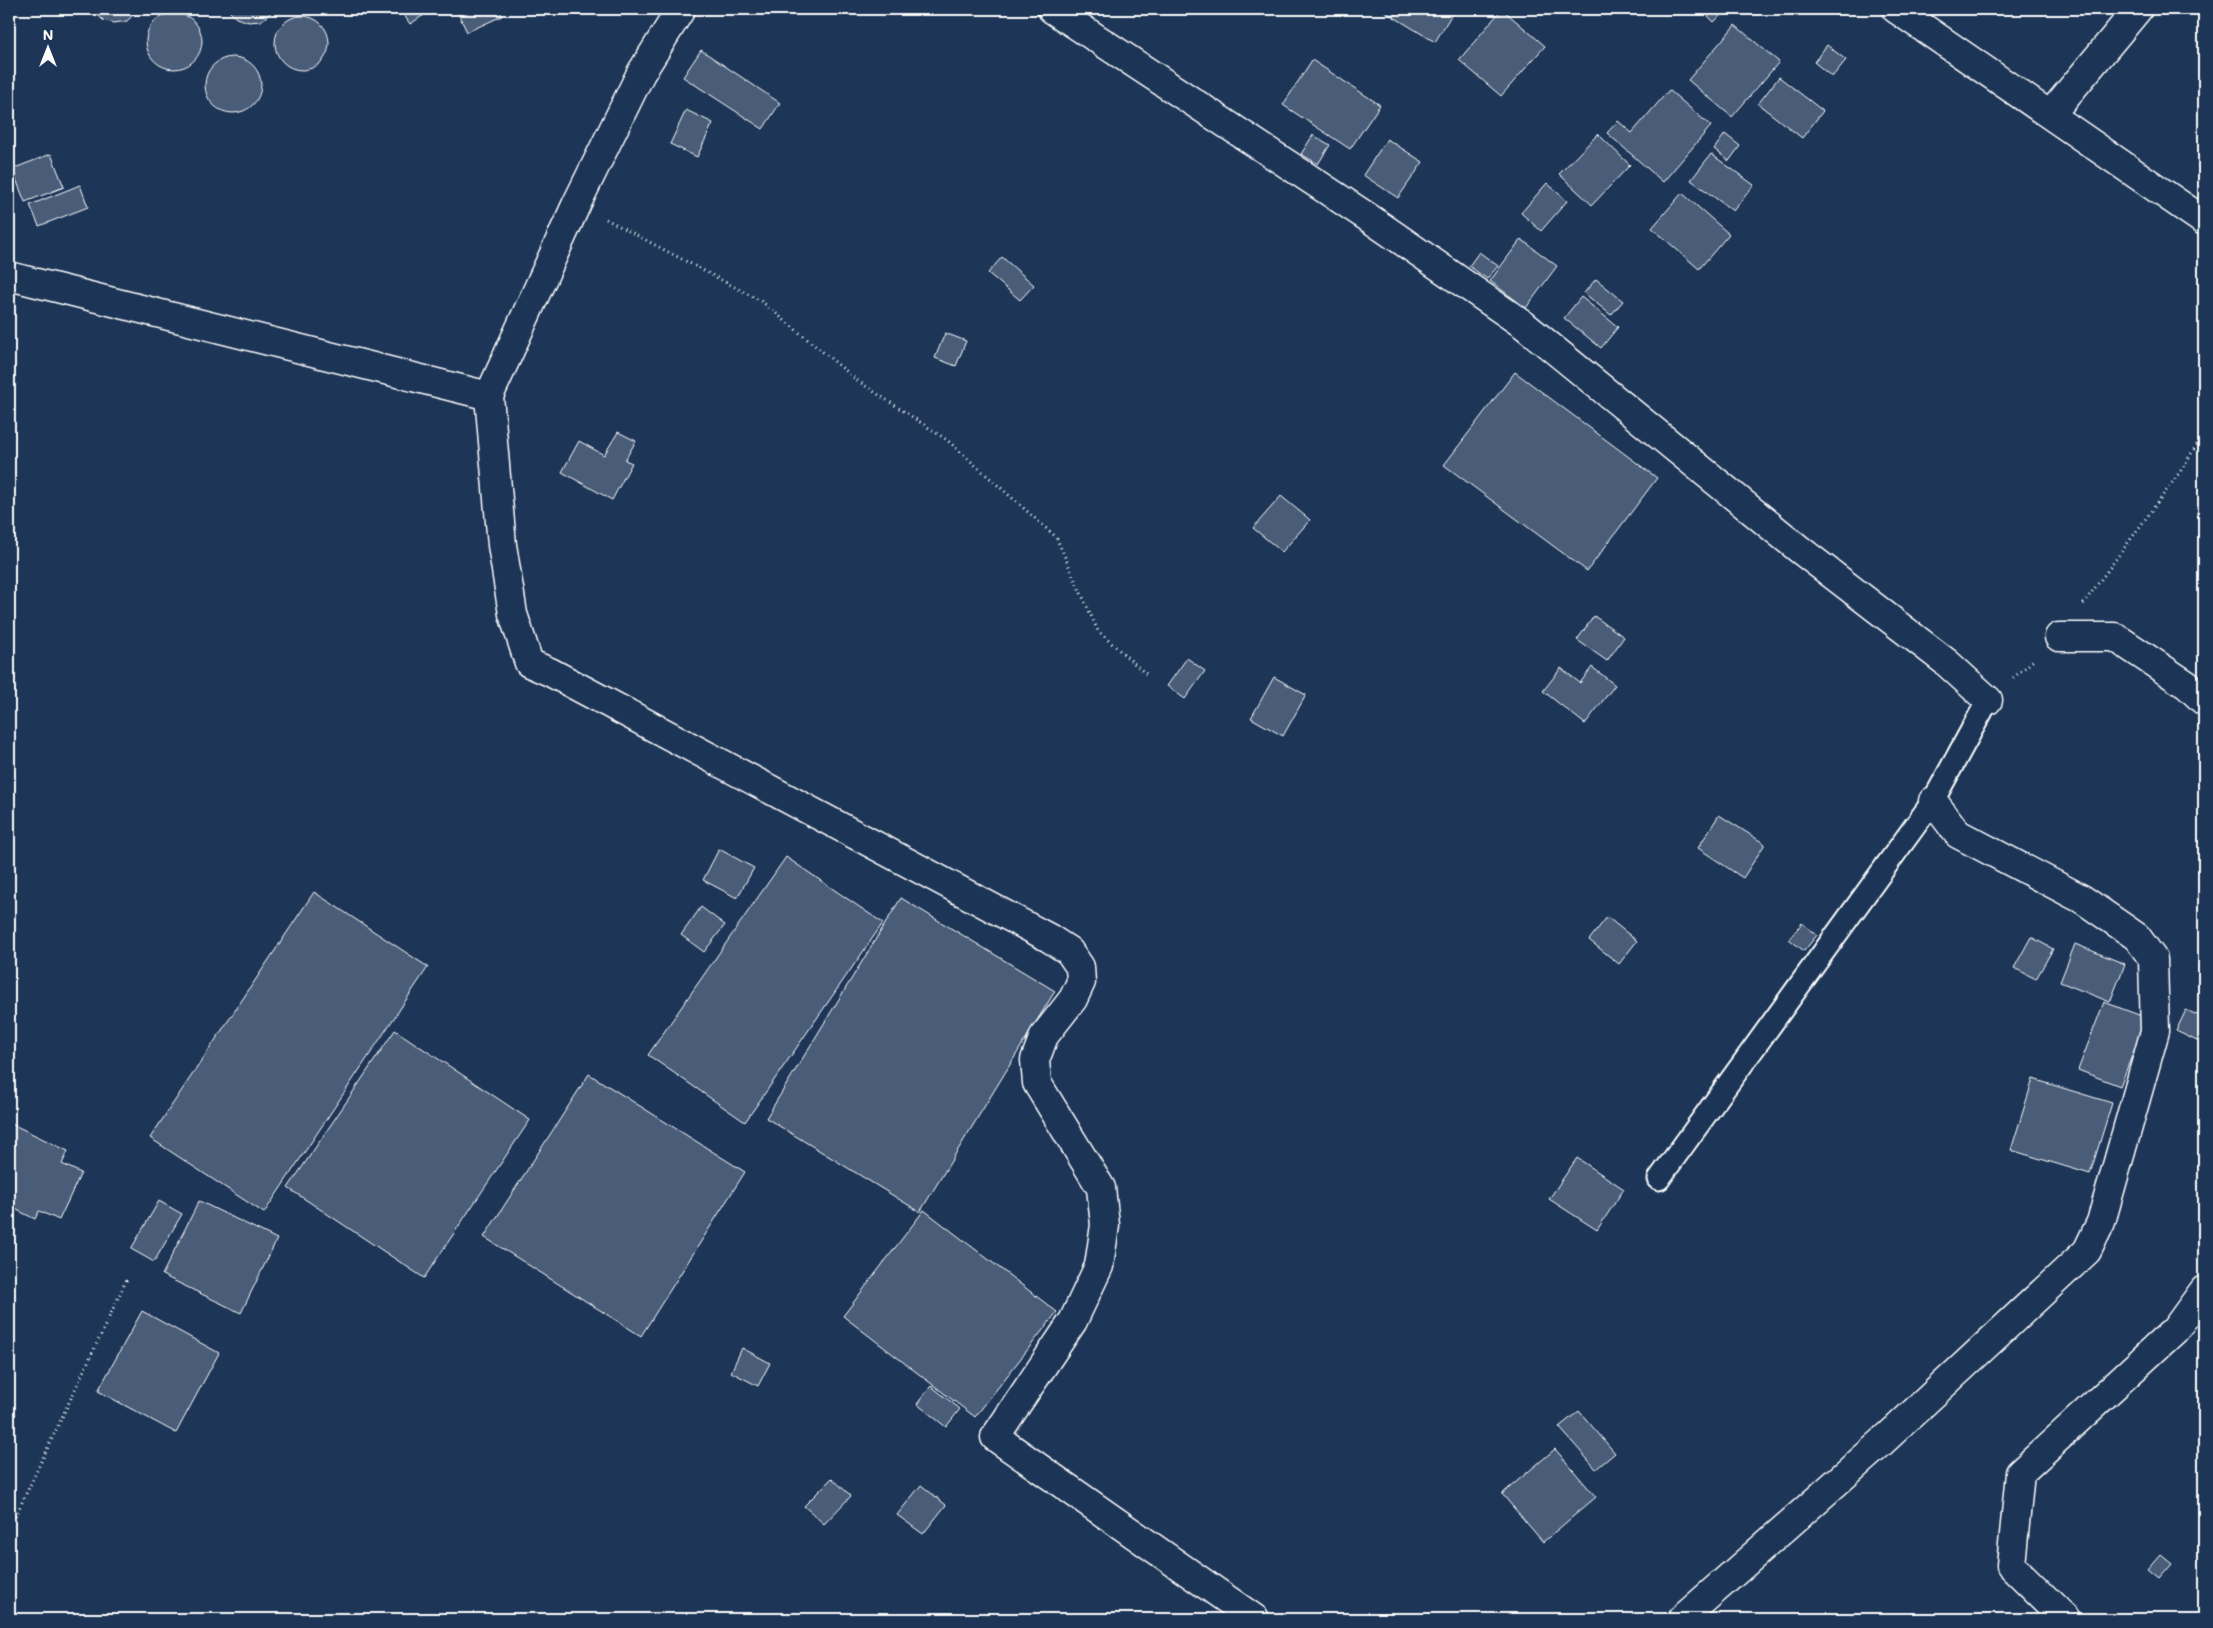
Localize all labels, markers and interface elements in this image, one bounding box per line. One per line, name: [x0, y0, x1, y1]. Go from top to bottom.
north arrow: [22, 22, 72, 72]
text: N: [43, 25, 53, 44]

